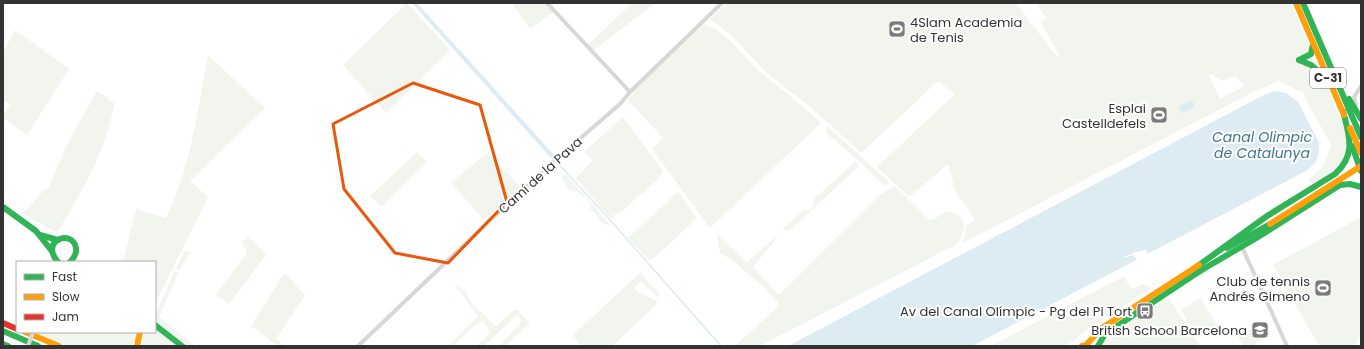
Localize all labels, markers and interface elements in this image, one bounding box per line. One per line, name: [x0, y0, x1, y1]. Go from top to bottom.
place label: 4Slam Academia de Tenis: [910, 13, 1022, 47]
sports icon: 4Slam Academia de Tenis: [887, 19, 907, 39]
road number: C-31: [1310, 68, 1346, 88]
place label: Esplai Castelldefels: [1062, 99, 1146, 133]
sports icon: Esplai Castelldefels: [1149, 105, 1169, 125]
water label: Canal Olimpic de Catalunya: [1212, 127, 1313, 163]
street label: Camí de la Pava: [494, 132, 586, 218]
legend: [16, 261, 156, 333]
text: Fast: [52, 268, 77, 285]
place label: Club de tennis Andrés Gimeno: [1210, 272, 1310, 306]
sports icon: Club de tennis Andrés Gimeno: [1313, 278, 1333, 298]
text: Slow: [52, 288, 80, 305]
bus stop icon: Av del Canal Olímpic - Pg del Pi Tort: [1135, 301, 1155, 321]
place label: Av del Canal Olímpic - Pg del Pi Tort: [900, 302, 1132, 321]
text: Jam: [52, 308, 79, 325]
school or university icon: British School Barcelona: [1250, 320, 1270, 340]
place label: British School Barcelona: [1091, 321, 1247, 340]

